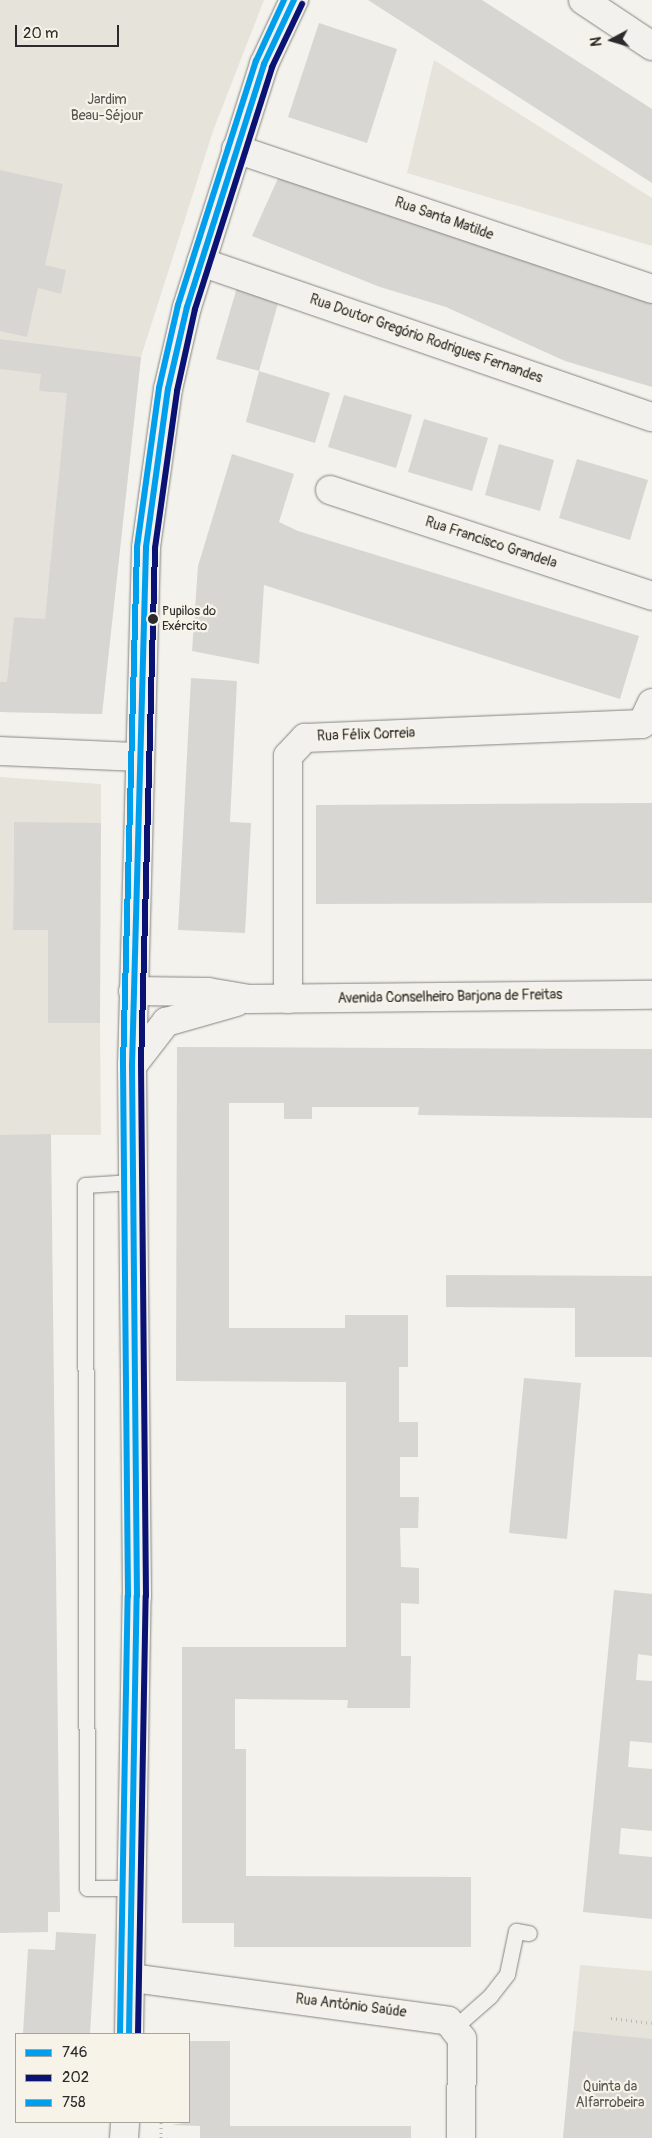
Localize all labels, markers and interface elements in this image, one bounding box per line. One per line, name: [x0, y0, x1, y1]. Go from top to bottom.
scale bar: [18, 15, 121, 47]
north arrow: [587, 15, 637, 65]
text: 20 m: [23, 24, 58, 43]
text: N: [588, 36, 606, 47]
park label: Jardim Beau-Séjour: [71, 92, 143, 124]
street label: Rua Santa Matilde: [392, 194, 496, 244]
street label: Rua Doutor Gregório Rodrigues Fernandes: [307, 291, 545, 387]
street label: Rua Francisco Grandela: [423, 514, 559, 572]
place label: Pupilos do Exército: [162, 604, 216, 635]
marker: Pupilos do Exército: [148, 614, 158, 624]
street label: Rua Félix Correia: [317, 725, 415, 745]
street label: Avenida Conselheiro Barjona de Freitas: [337, 987, 563, 1007]
street label: Rua António Saúde: [295, 1991, 407, 2021]
legend: [15, 2033, 190, 2123]
text: 746: [62, 2043, 87, 2062]
text: 202: [62, 2068, 89, 2087]
park label: Quinta da Alfarrobeira: [575, 2079, 645, 2112]
text: 758: [62, 2093, 86, 2112]

